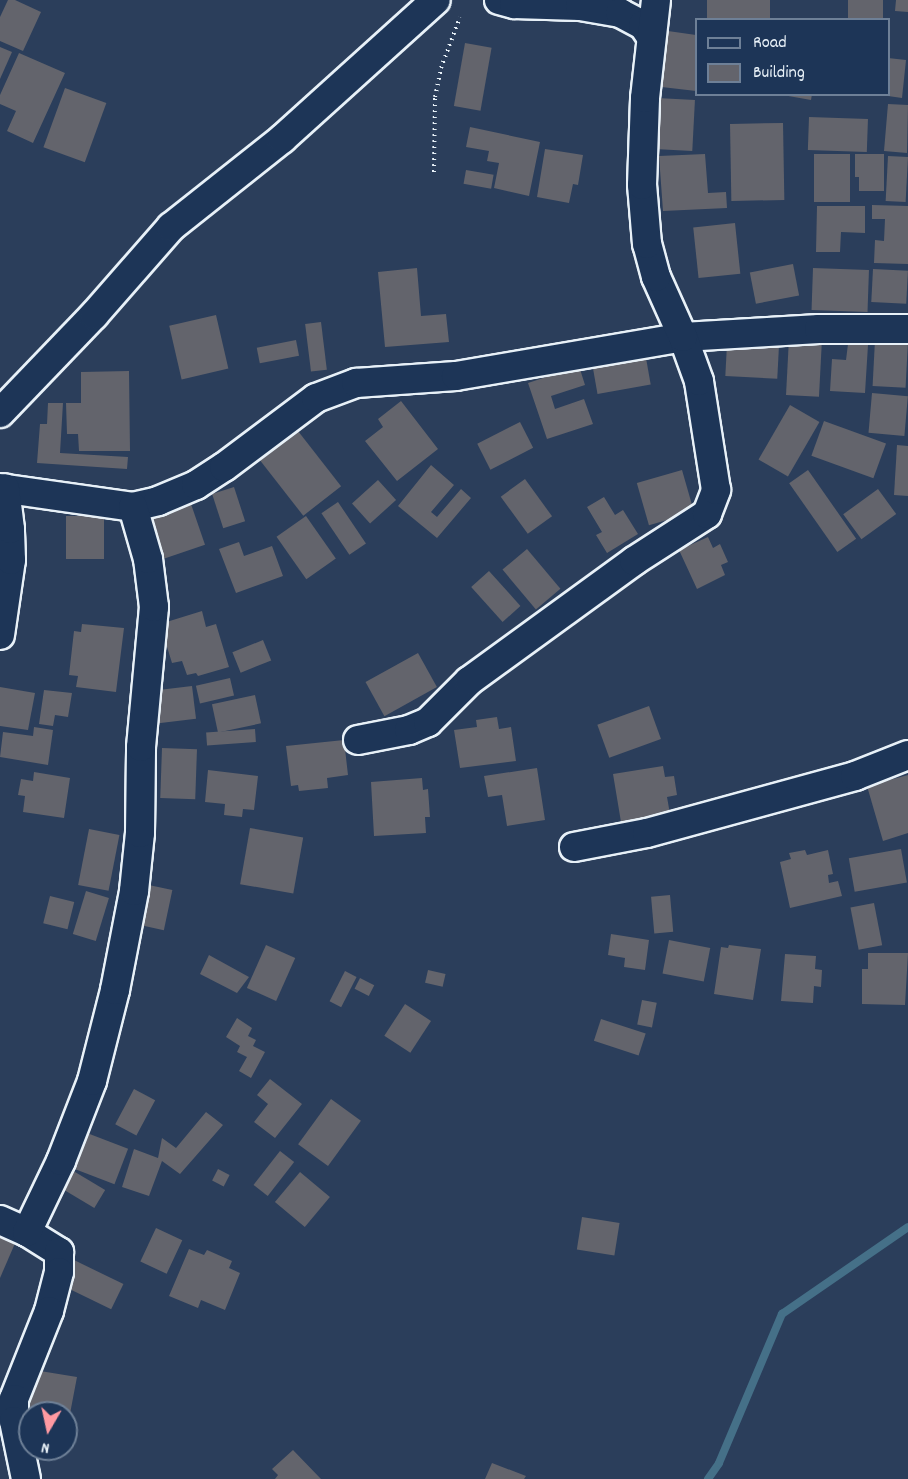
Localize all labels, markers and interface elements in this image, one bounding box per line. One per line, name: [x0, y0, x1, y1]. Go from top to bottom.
legend: [695, 18, 890, 96]
text: Road: [753, 31, 787, 56]
text: Building: [753, 61, 805, 86]
north arrow: [18, 1401, 78, 1461]
text: N: [40, 1435, 51, 1459]

